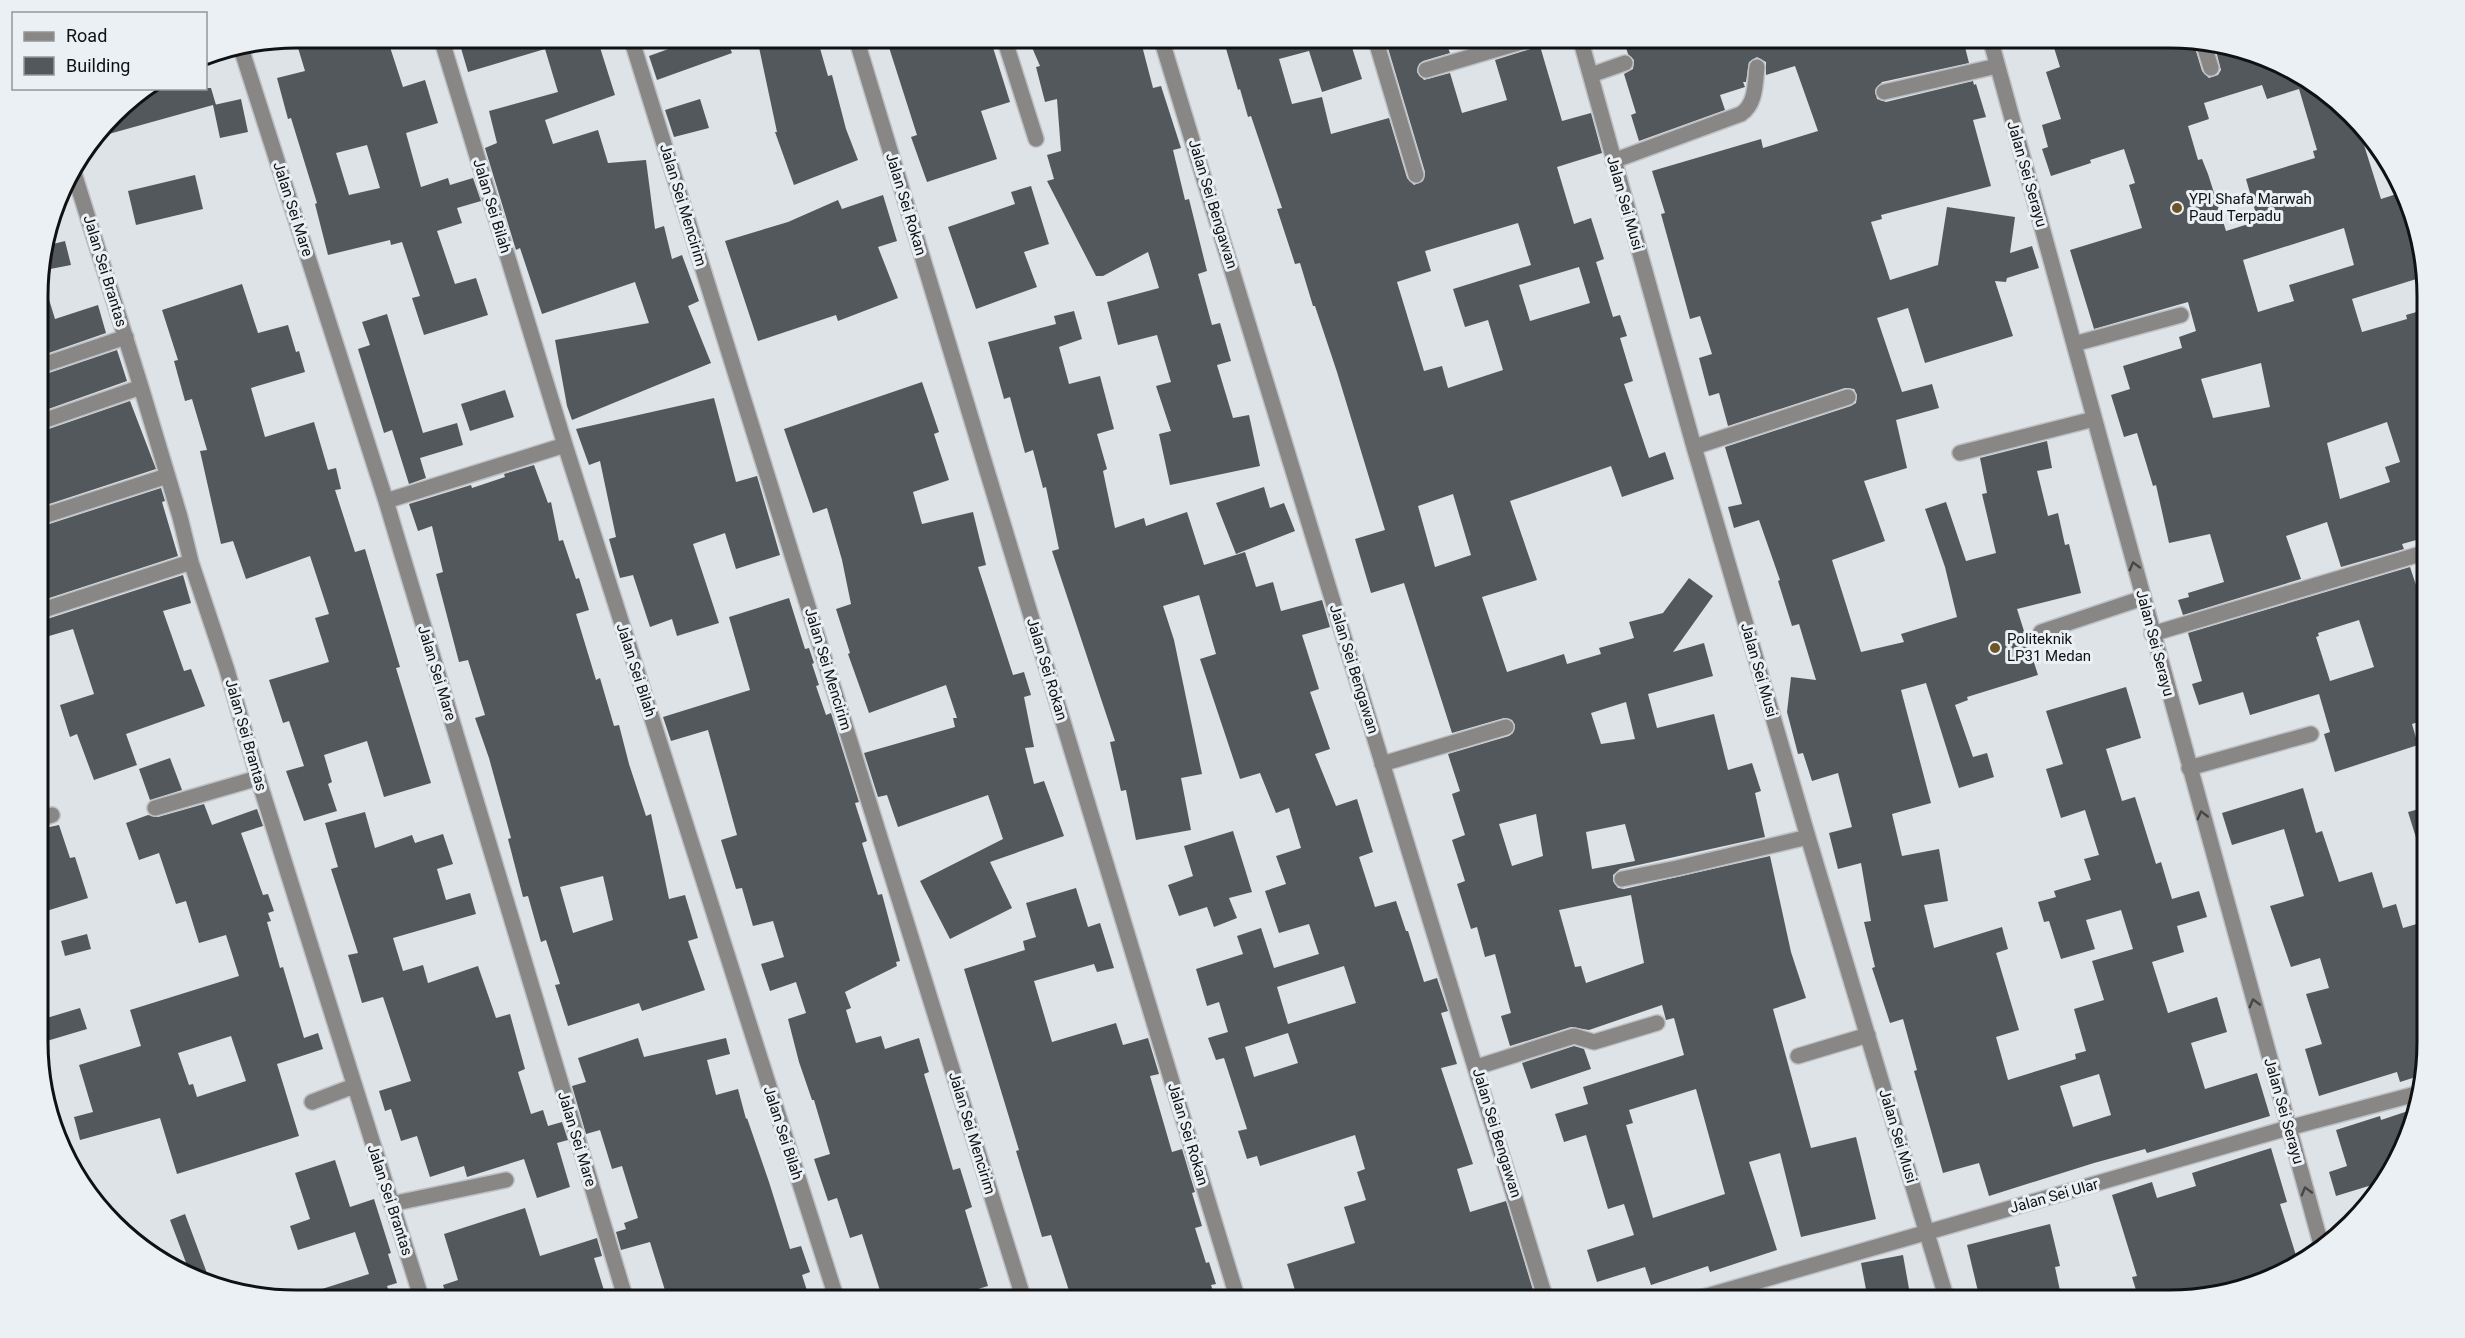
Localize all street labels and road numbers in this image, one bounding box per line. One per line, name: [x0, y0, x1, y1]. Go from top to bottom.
street label: Jalan Sei Serayu: [2003, 119, 2051, 229]
street label: Jalan Sei Bengawan: [1185, 137, 1241, 271]
street label: Jalan Sei Mencirim: [656, 142, 710, 268]
street label: Jalan Sei Rokan: [882, 151, 930, 257]
street label: Jalan Sei Musi: [1603, 154, 1647, 252]
street label: Jalan Sei Bilah: [469, 157, 515, 255]
street label: Jalan Sei Mare: [269, 159, 317, 259]
street label: Jalan Sei Brantas: [79, 213, 131, 329]
street label: Jalan Sei Serayu: [2132, 588, 2178, 698]
street label: Jalan Sei Bengawan: [1326, 602, 1382, 736]
street label: Jalan Sei Mencirim: [801, 606, 855, 732]
street label: Jalan Sei Rokan: [1023, 616, 1071, 722]
street label: Jalan Sei Bilah: [612, 621, 660, 719]
street label: Jalan Sei Musi: [1737, 621, 1781, 719]
street label: Jalan Sei Mare: [414, 623, 460, 723]
street label: Jalan Sei Brantas: [221, 677, 271, 793]
street label: Jalan Sei Serayu: [2260, 1056, 2308, 1166]
street label: Jalan Sei Bengawan: [1469, 1066, 1525, 1200]
street label: Jalan Sei Mencirim: [945, 1070, 999, 1196]
street label: Jalan Sei Rokan: [1164, 1081, 1212, 1187]
street label: Jalan Sei Bilah: [759, 1084, 807, 1182]
street label: Jalan Sei Musi: [1875, 1087, 1921, 1185]
street label: Jalan Sei Mare: [554, 1089, 600, 1189]
street label: Jalan Sei Brantas: [364, 1142, 416, 1258]
street label: Jalan Sei Ular: [2008, 1175, 2100, 1217]

